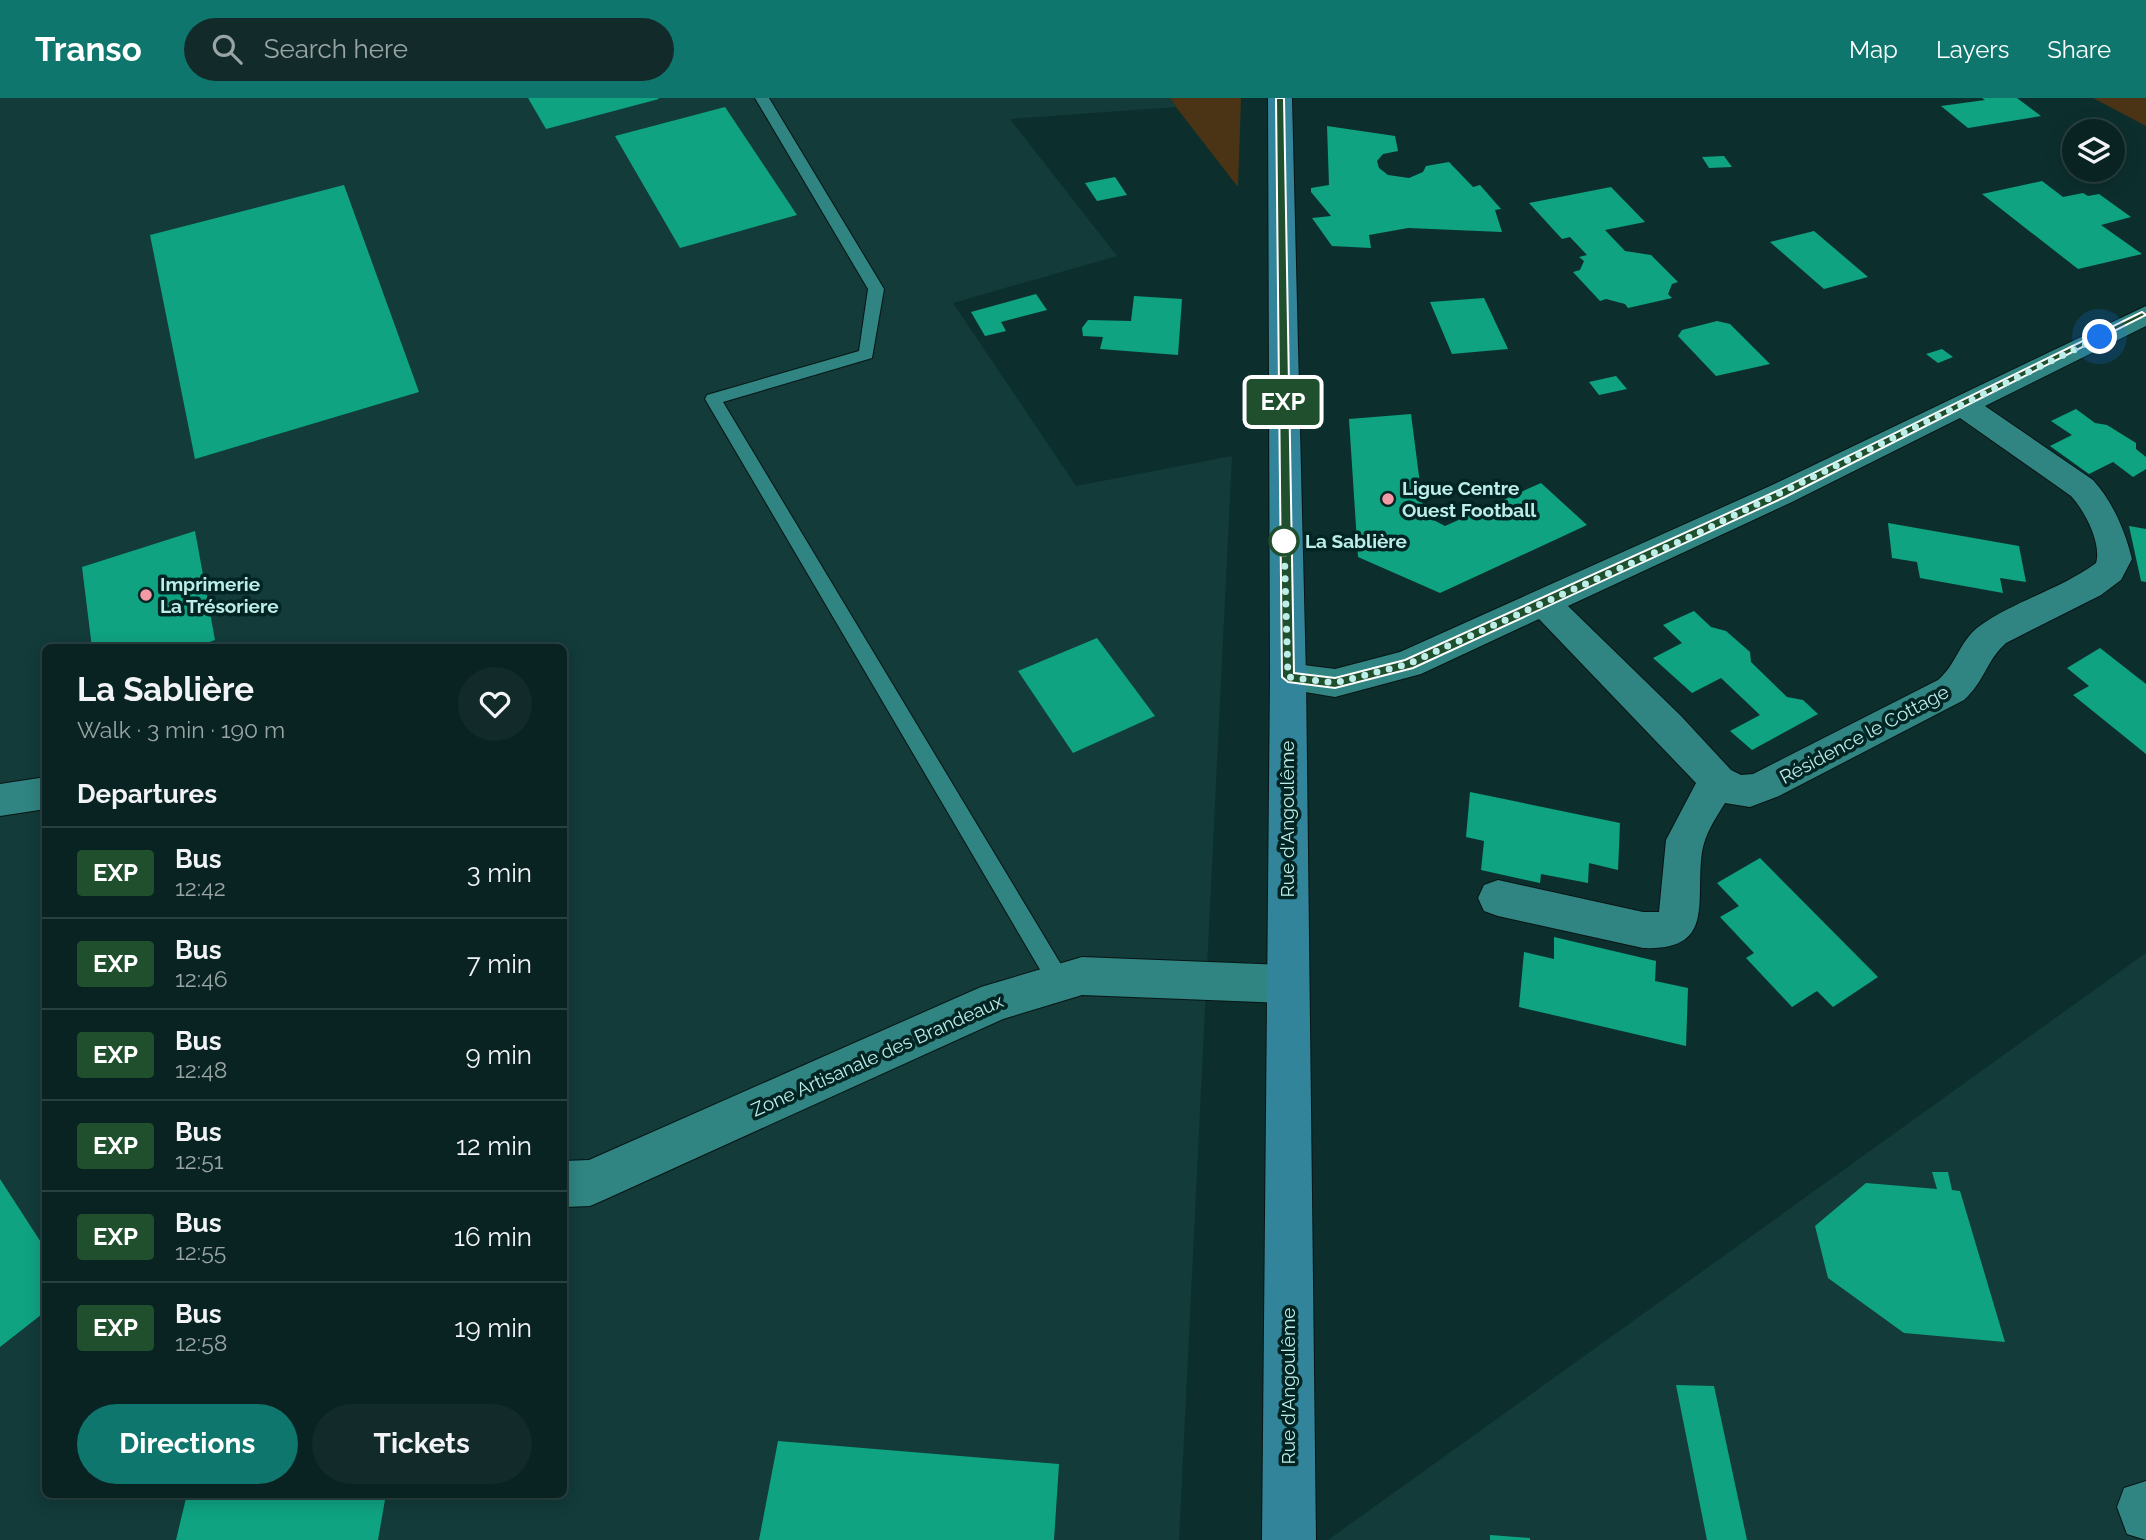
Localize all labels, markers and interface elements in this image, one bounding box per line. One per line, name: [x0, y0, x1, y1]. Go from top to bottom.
search box: [184, 18, 674, 81]
text: Transo: [35, 30, 142, 69]
icon: search: [208, 30, 246, 68]
text: Search here: [264, 34, 408, 64]
text: Map: [1849, 35, 1898, 64]
text: Layers: [1936, 35, 2009, 64]
text: Share: [2047, 35, 2111, 64]
map controls: [2062, 119, 2125, 182]
button: layers: [2062, 119, 2125, 182]
your location: [2082, 319, 2117, 354]
line badge: EXP: [1243, 379, 1323, 425]
text: EXP: [1261, 387, 1305, 416]
place label: Ligue Centre Ouest Football: [1402, 477, 1537, 521]
marker: Ligue Centre Ouest Football: [1380, 491, 1396, 507]
marker: La Sablière: [1269, 526, 1299, 556]
place label: La Sablière: [1305, 530, 1407, 552]
place label: Imprimerie La Trésoriere: [160, 573, 279, 617]
marker: Imprimerie La Trésoriere: [138, 587, 154, 603]
button: heart: [458, 667, 532, 741]
text: La Sablière: [77, 670, 254, 709]
street label: Résidence le Cottage: [1776, 680, 1952, 788]
text: Walk · 3 min · 190 m: [77, 716, 285, 743]
street label: Rue d'Angoulême: [1276, 740, 1298, 898]
text: Departures: [77, 779, 217, 809]
text: Bus: [175, 844, 222, 874]
text: EXP: [93, 858, 138, 887]
text: 3 min: [467, 858, 532, 888]
text: 12:42: [175, 874, 226, 901]
text: Bus: [175, 935, 222, 965]
text: EXP: [93, 949, 138, 978]
text: 7 min: [467, 949, 532, 979]
text: 12:46: [175, 965, 228, 992]
street label: Zone Artisanale des Brandeaux: [748, 989, 1007, 1121]
text: Bus: [175, 1026, 222, 1056]
text: EXP: [93, 1040, 138, 1069]
text: 9 min: [465, 1040, 532, 1070]
text: 12:48: [175, 1056, 227, 1083]
text: Bus: [175, 1117, 222, 1147]
text: EXP: [93, 1131, 138, 1160]
text: 12 min: [456, 1131, 532, 1161]
text: 12:51: [175, 1147, 224, 1174]
text: Bus: [175, 1208, 222, 1238]
text: EXP: [93, 1222, 138, 1251]
text: 16 min: [454, 1222, 532, 1252]
text: 12:55: [175, 1238, 226, 1265]
text: Bus: [175, 1299, 222, 1329]
street label: Rue d'Angoulême: [1277, 1307, 1299, 1465]
text: EXP: [93, 1313, 138, 1342]
text: 19 min: [454, 1313, 532, 1343]
text: 12:58: [175, 1329, 227, 1356]
button: Directions: [77, 1404, 298, 1484]
button: Tickets: [312, 1404, 532, 1484]

